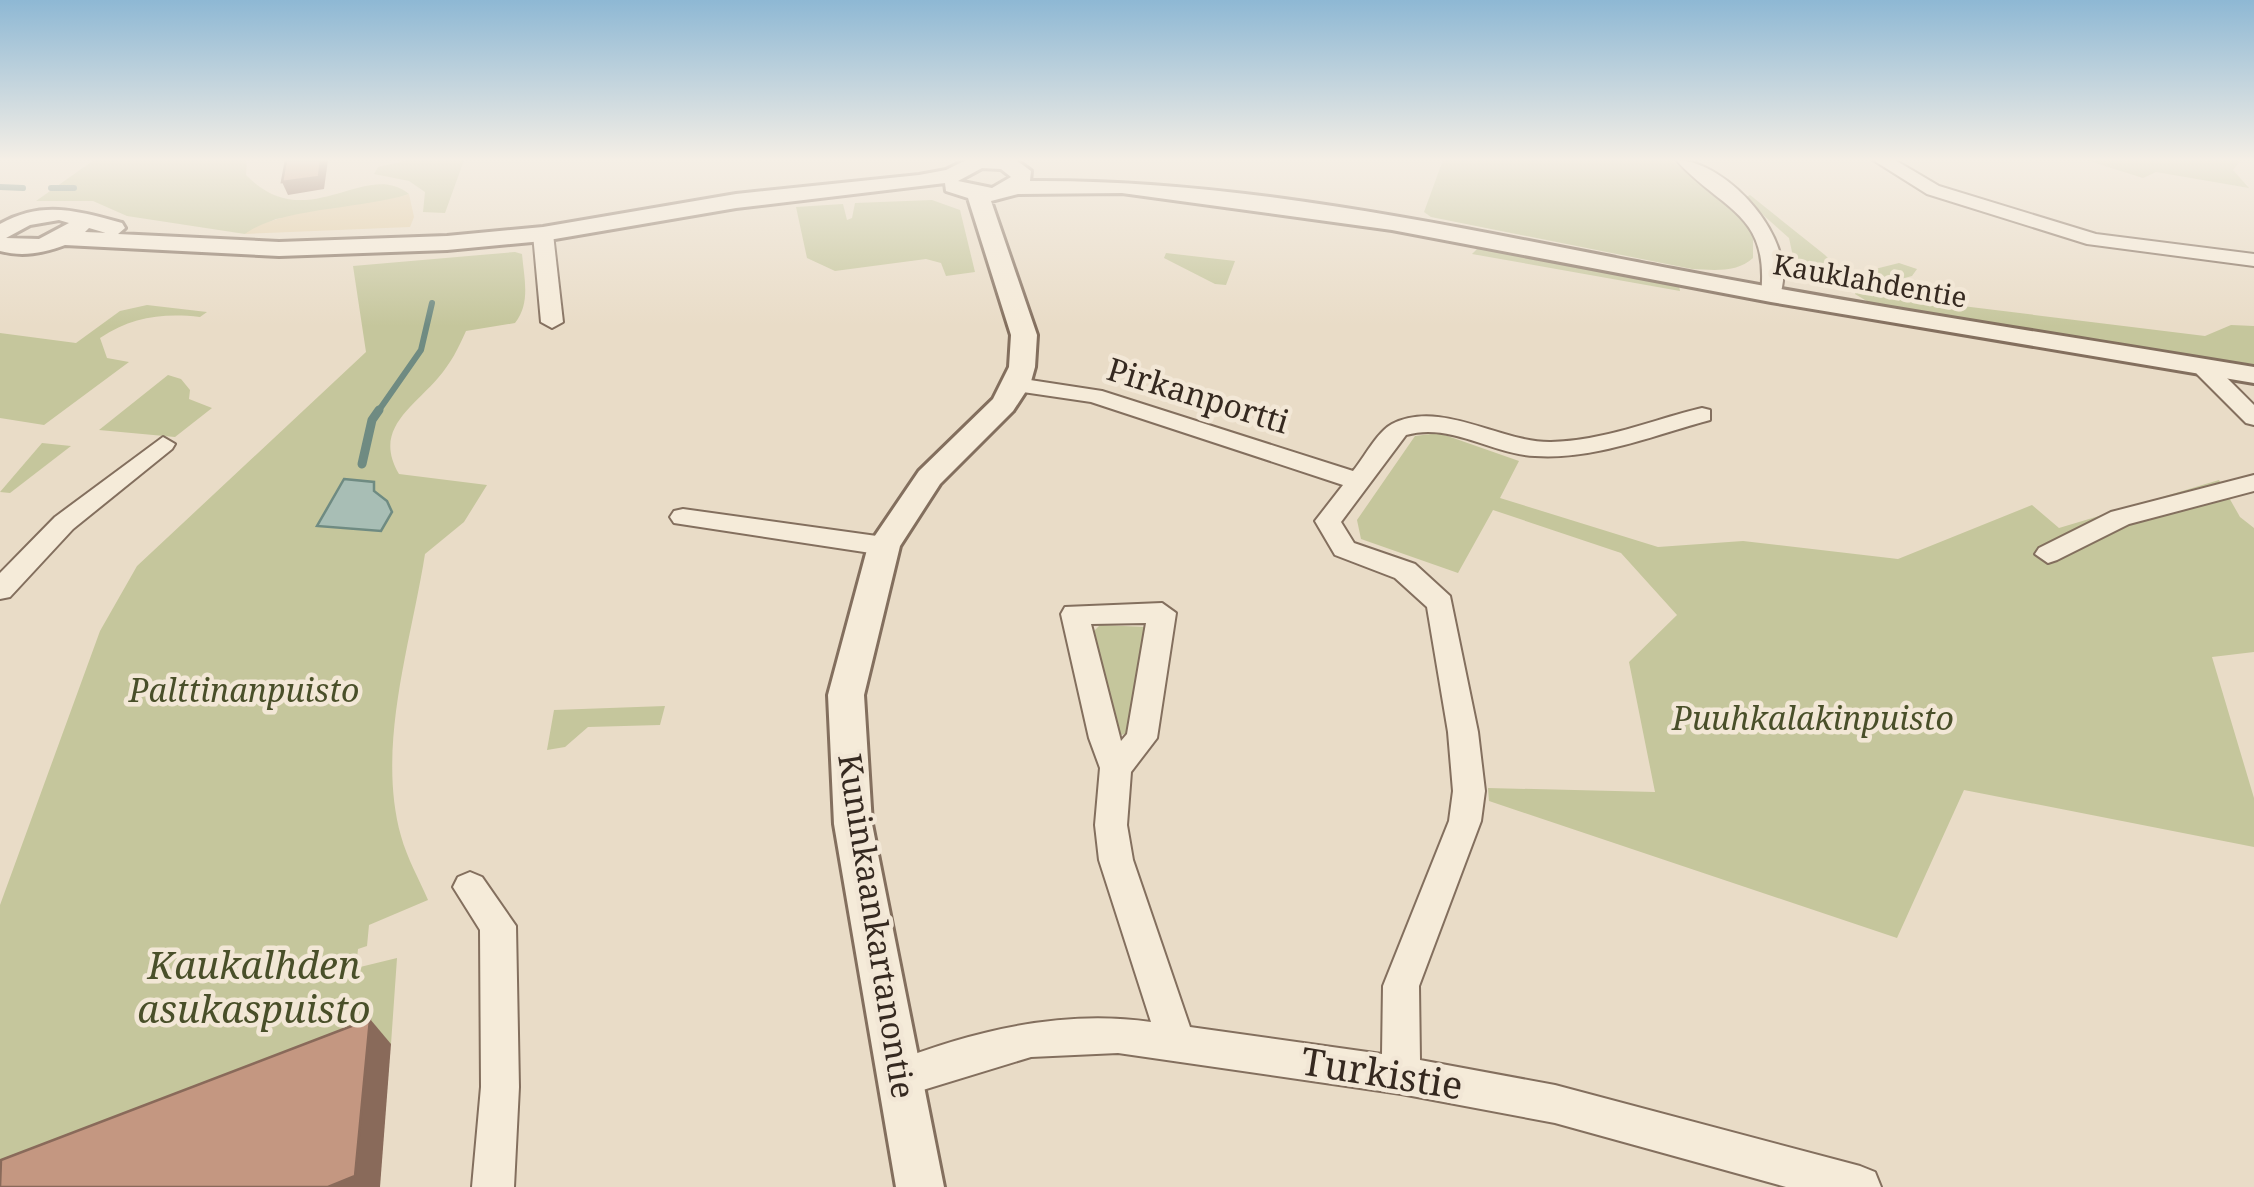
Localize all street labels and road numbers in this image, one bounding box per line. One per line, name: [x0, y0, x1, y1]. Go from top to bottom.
street label: Kauklahdentie: [1770, 244, 1970, 316]
street label: Pirkanportti: [1102, 347, 1295, 443]
street label: Kuninkaankartanontie: [829, 750, 926, 1101]
street label: Turkistie: [1298, 1034, 1467, 1110]

